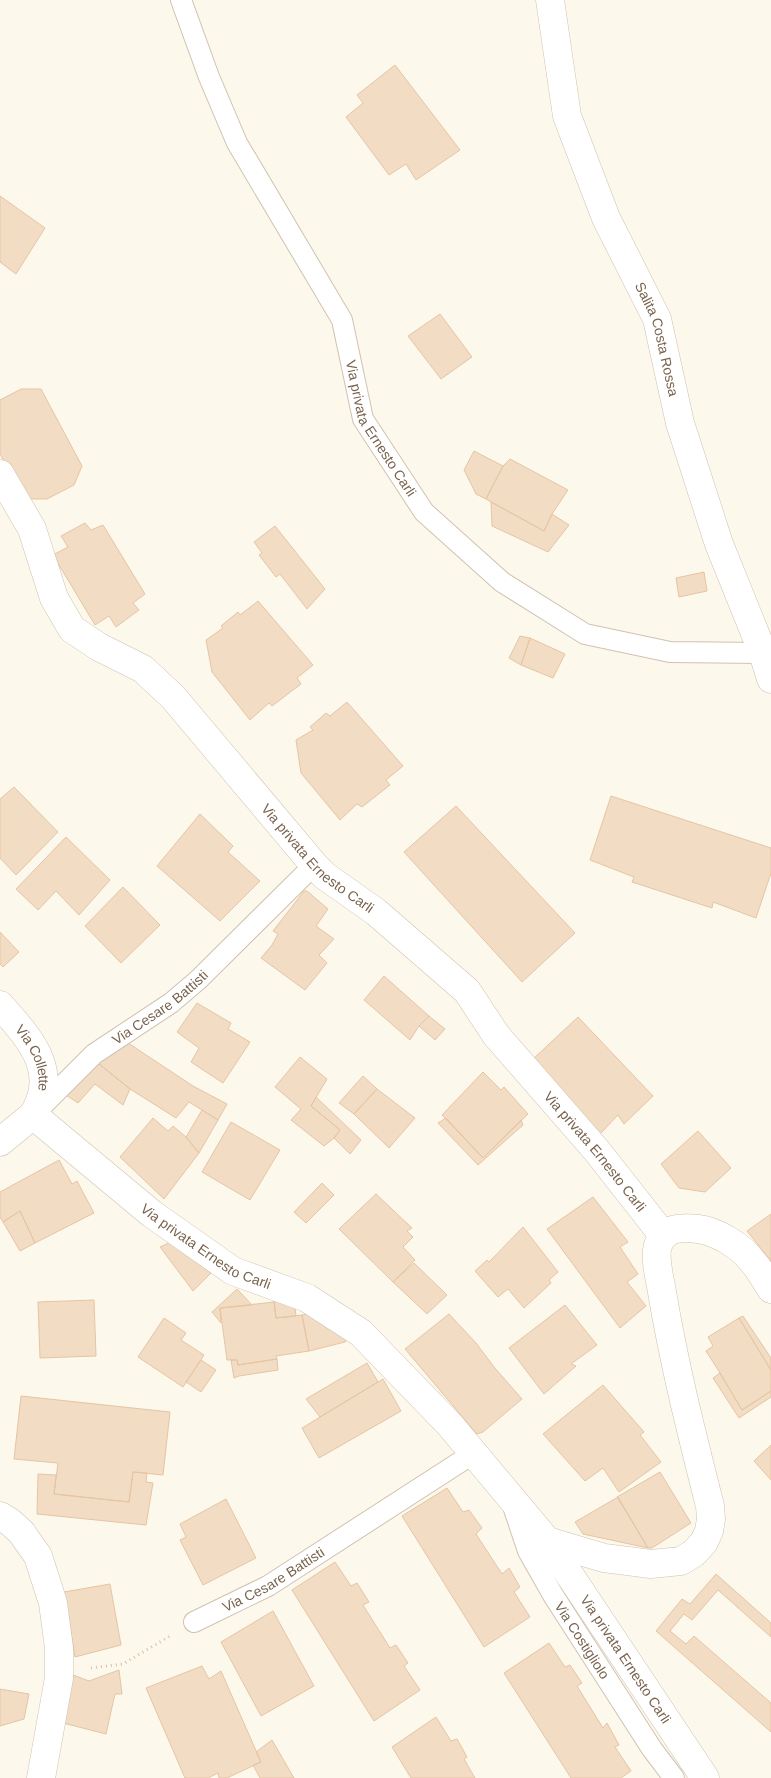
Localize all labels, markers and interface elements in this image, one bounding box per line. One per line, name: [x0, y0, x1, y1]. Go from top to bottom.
street label: Salita Costa Rossa: [632, 280, 682, 398]
street label: Via privata Ernesto Carli: [343, 359, 420, 499]
street label: Via privata Ernesto Carli: [258, 801, 377, 916]
street label: Via Cesare Battisti: [109, 967, 211, 1048]
street label: Via Collette: [12, 1021, 52, 1092]
street label: Via privata Ernesto Carli: [541, 1088, 649, 1215]
street label: Via privata Ernesto Carli: [138, 1200, 273, 1292]
street label: Via Cesare Battisti: [220, 1544, 327, 1615]
street label: Via privata Ernesto Carli: [577, 1592, 674, 1726]
street label: Via Costigliolo: [551, 1599, 613, 1682]

